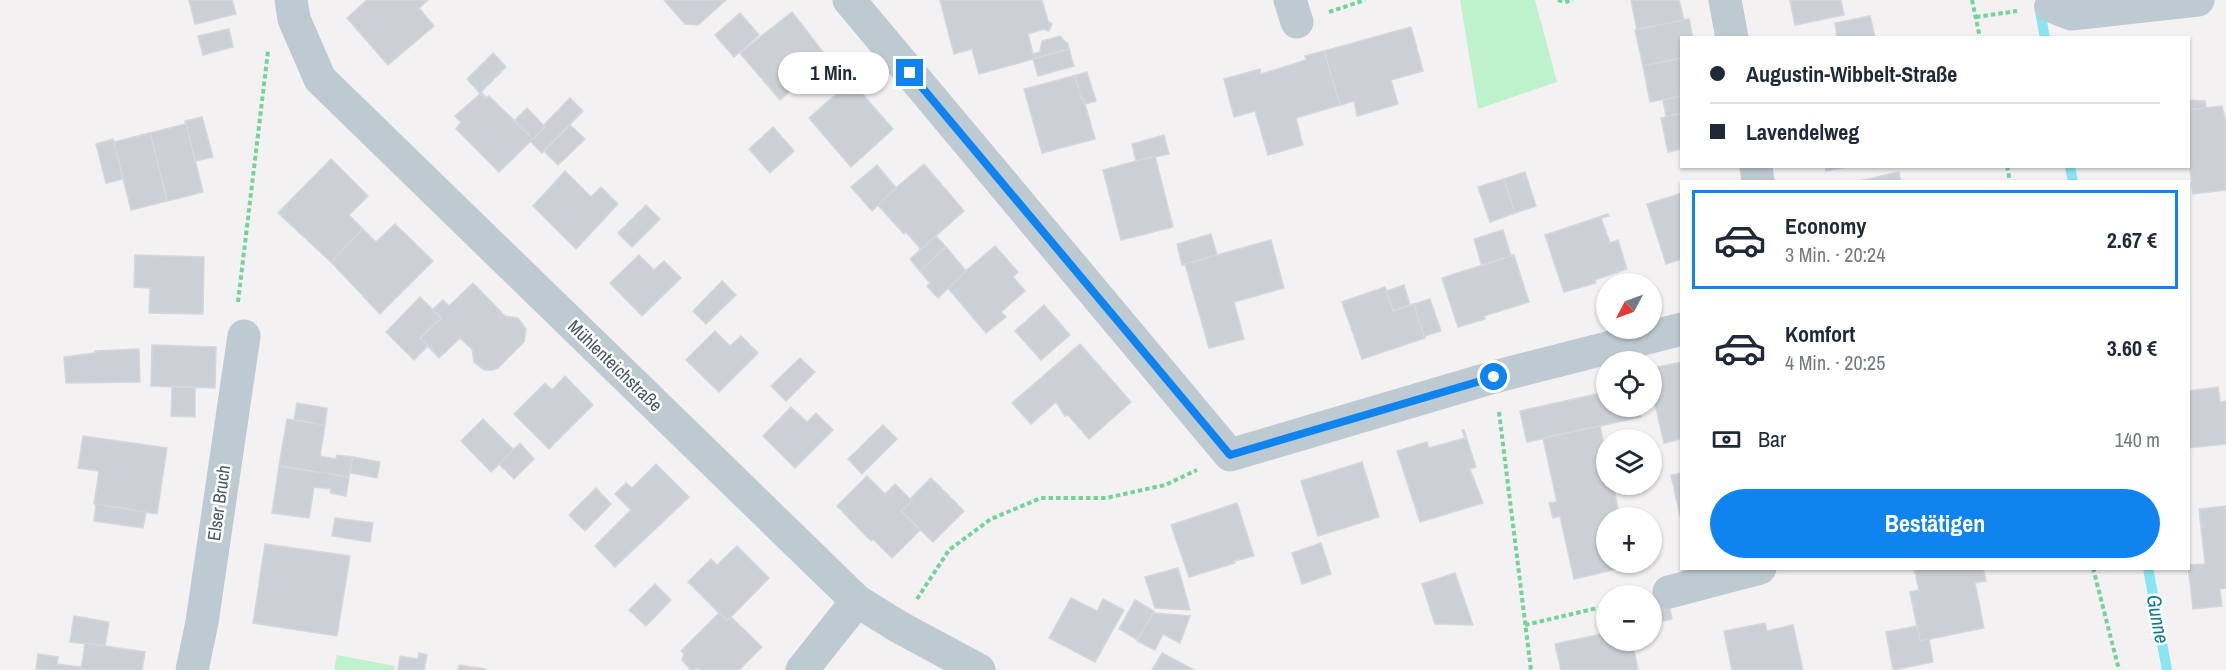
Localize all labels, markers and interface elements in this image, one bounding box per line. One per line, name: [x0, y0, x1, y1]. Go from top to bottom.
callout: 1 Min.: [778, 52, 889, 94]
text: 1 Min.: [810, 59, 857, 86]
route end: [896, 59, 923, 86]
text: Augustin-Wibbelt-Straße: [1746, 59, 1957, 89]
text: Lavendelweg: [1746, 117, 1859, 147]
text: Economy: [1785, 211, 1866, 241]
icon: car: [1713, 213, 1767, 267]
text: 2.67 €: [2107, 225, 2157, 255]
text: 3 Min. · 20:24: [1785, 241, 1885, 268]
north arrow: [1596, 273, 1662, 339]
map controls: [1596, 273, 1662, 651]
street label: Mühlenteichstraße: [563, 314, 668, 417]
text: Komfort: [1785, 319, 1855, 349]
icon: car: [1713, 321, 1767, 375]
text: 3.60 €: [2107, 333, 2157, 363]
text: 4 Min. · 20:25: [1785, 349, 1885, 376]
button: locate: [1596, 351, 1662, 417]
route start: [1480, 363, 1507, 390]
icon: cash: [1710, 423, 1743, 456]
text: Bar: [1758, 424, 1786, 454]
text: 140 m: [2114, 426, 2160, 453]
button: layers: [1596, 429, 1662, 495]
street label: Elser Bruch: [201, 463, 236, 542]
button: Bestätigen: [1710, 489, 2160, 558]
button: +: [1596, 507, 1662, 573]
button: −: [1596, 585, 1662, 651]
water label: Gunne: [2141, 592, 2176, 646]

